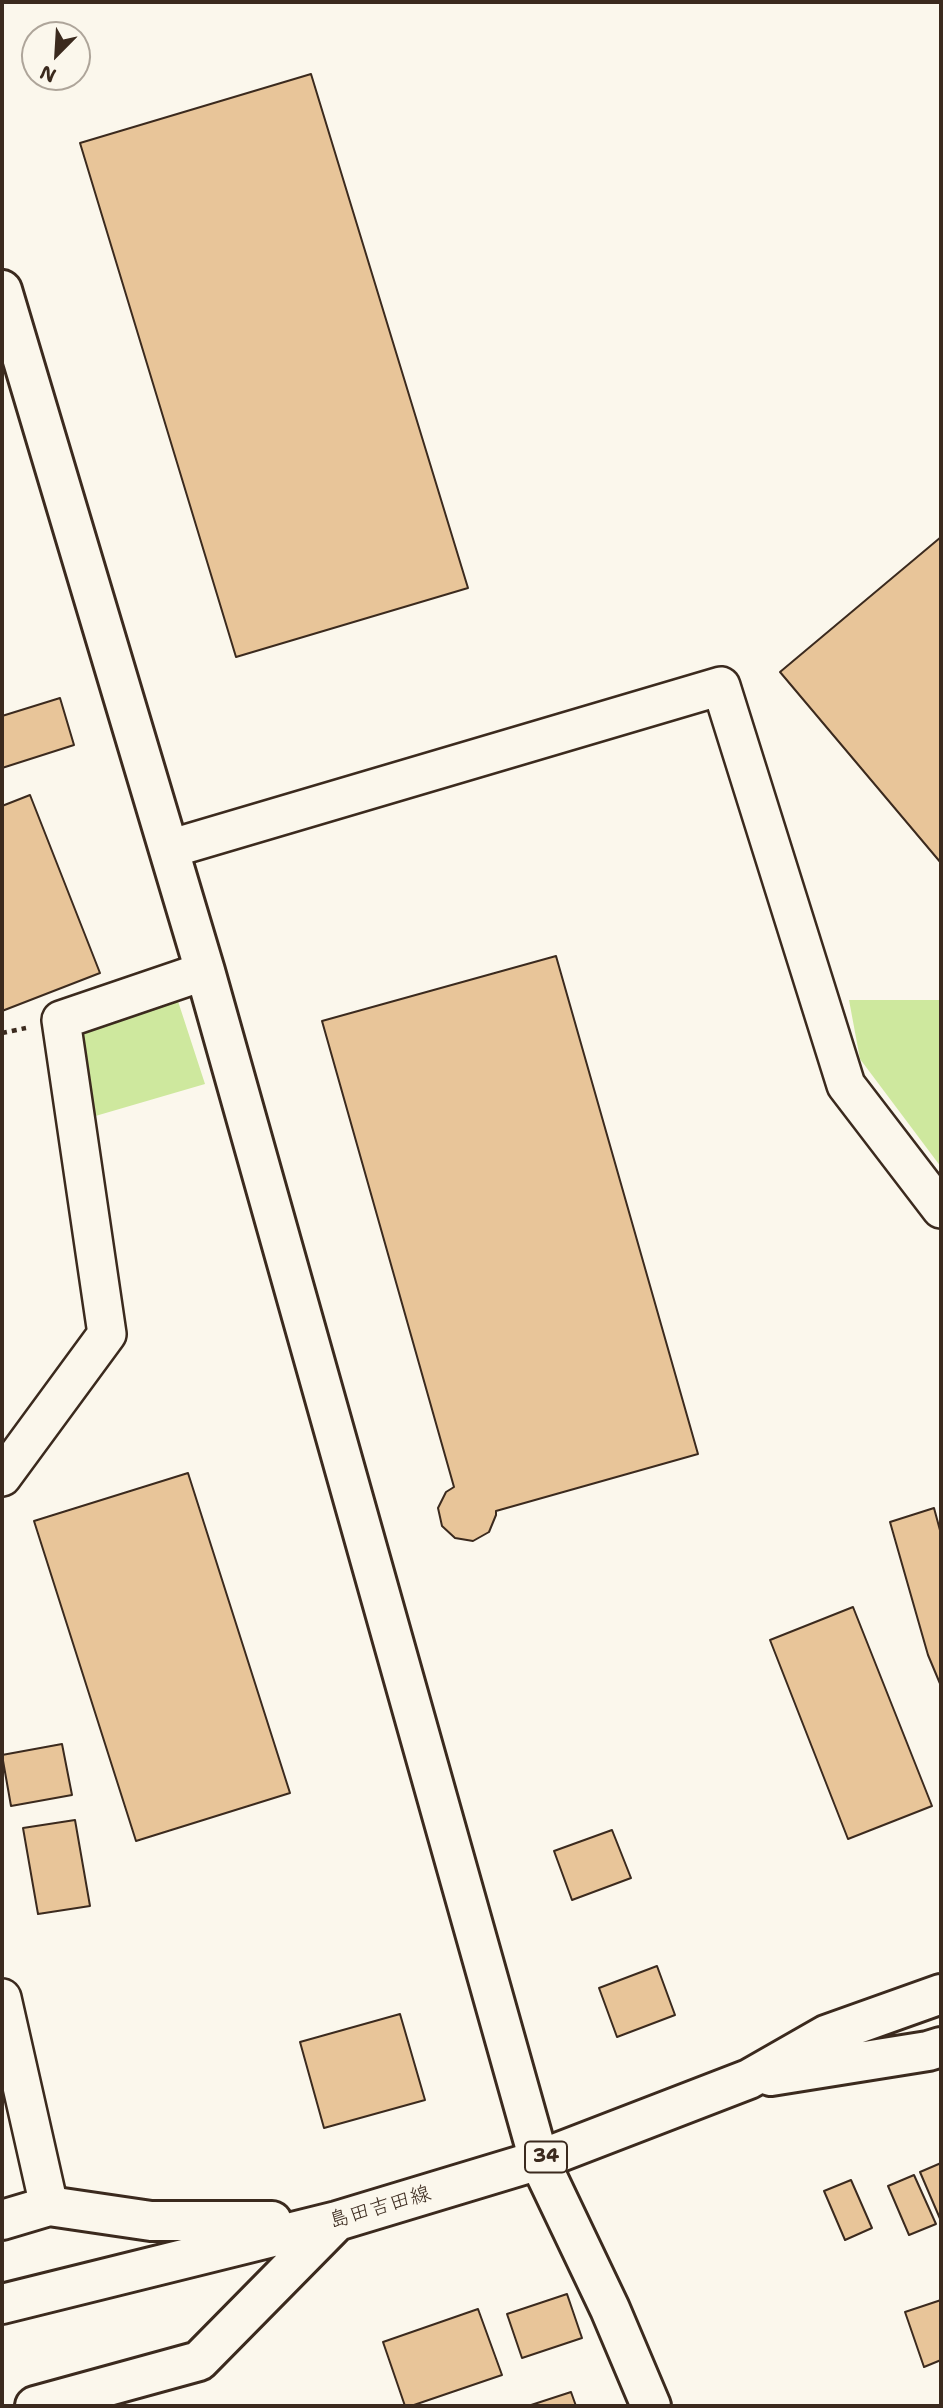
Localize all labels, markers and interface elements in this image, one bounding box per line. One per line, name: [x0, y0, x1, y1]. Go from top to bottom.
north arrow: [21, 21, 91, 91]
text: N: [36, 59, 60, 88]
road number: 34: [525, 2142, 567, 2172]
street label: 島田吉田線: [326, 2181, 434, 2235]

